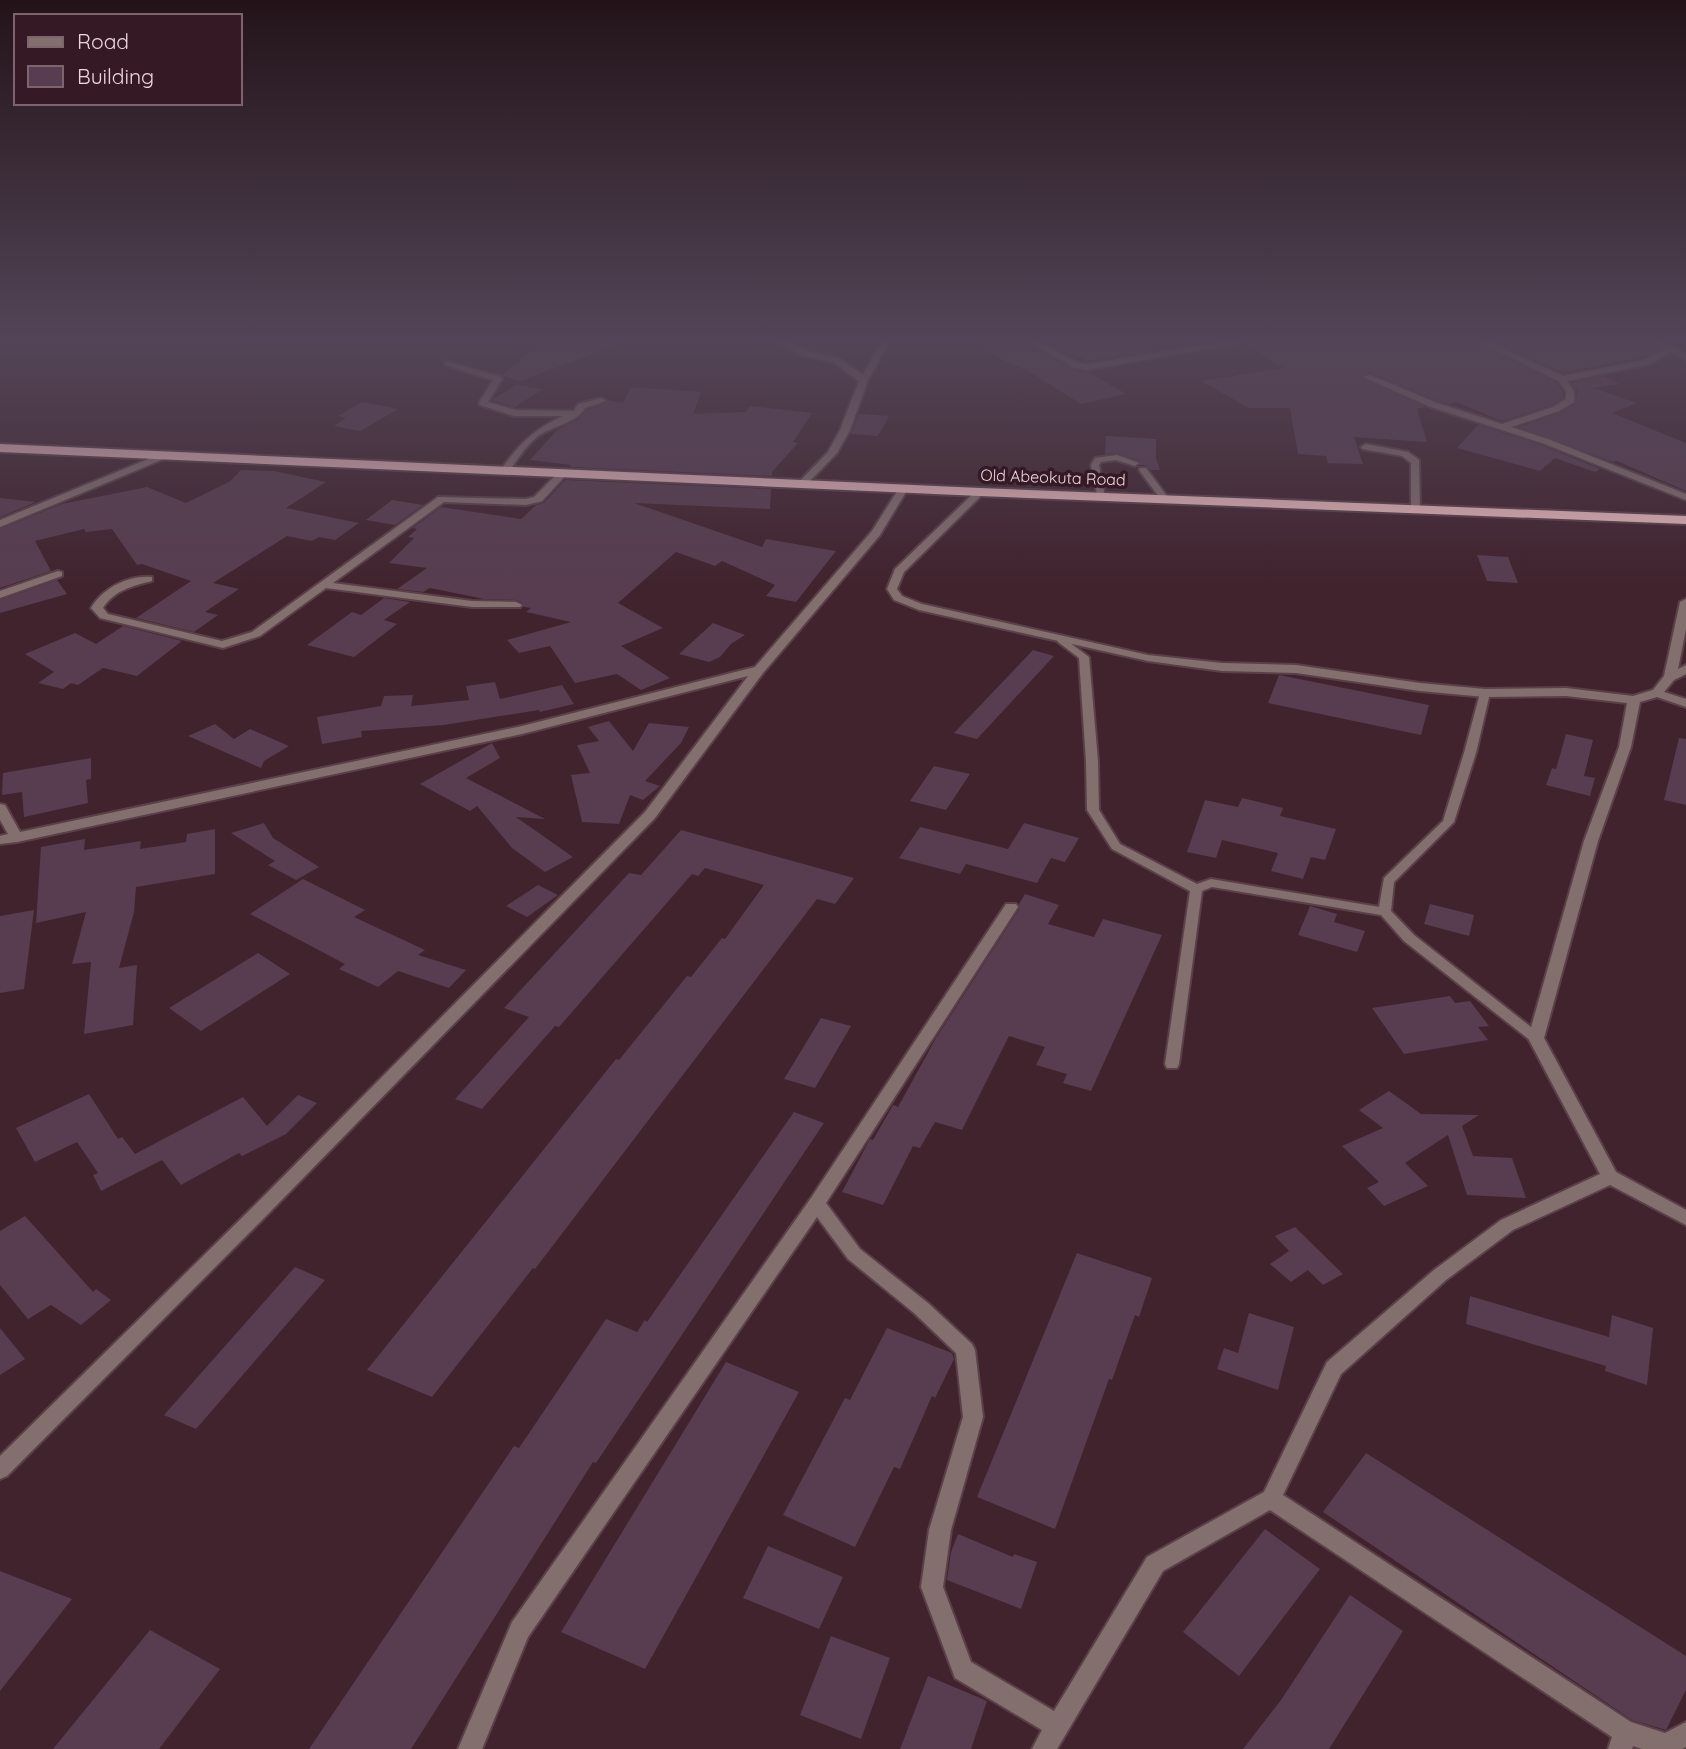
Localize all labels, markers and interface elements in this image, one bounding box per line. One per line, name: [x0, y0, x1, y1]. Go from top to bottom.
legend: [14, 14, 242, 105]
text: Road: [77, 28, 129, 54]
text: Building: [77, 63, 154, 89]
street label: Old Abeokuta Road: [980, 464, 1126, 490]

